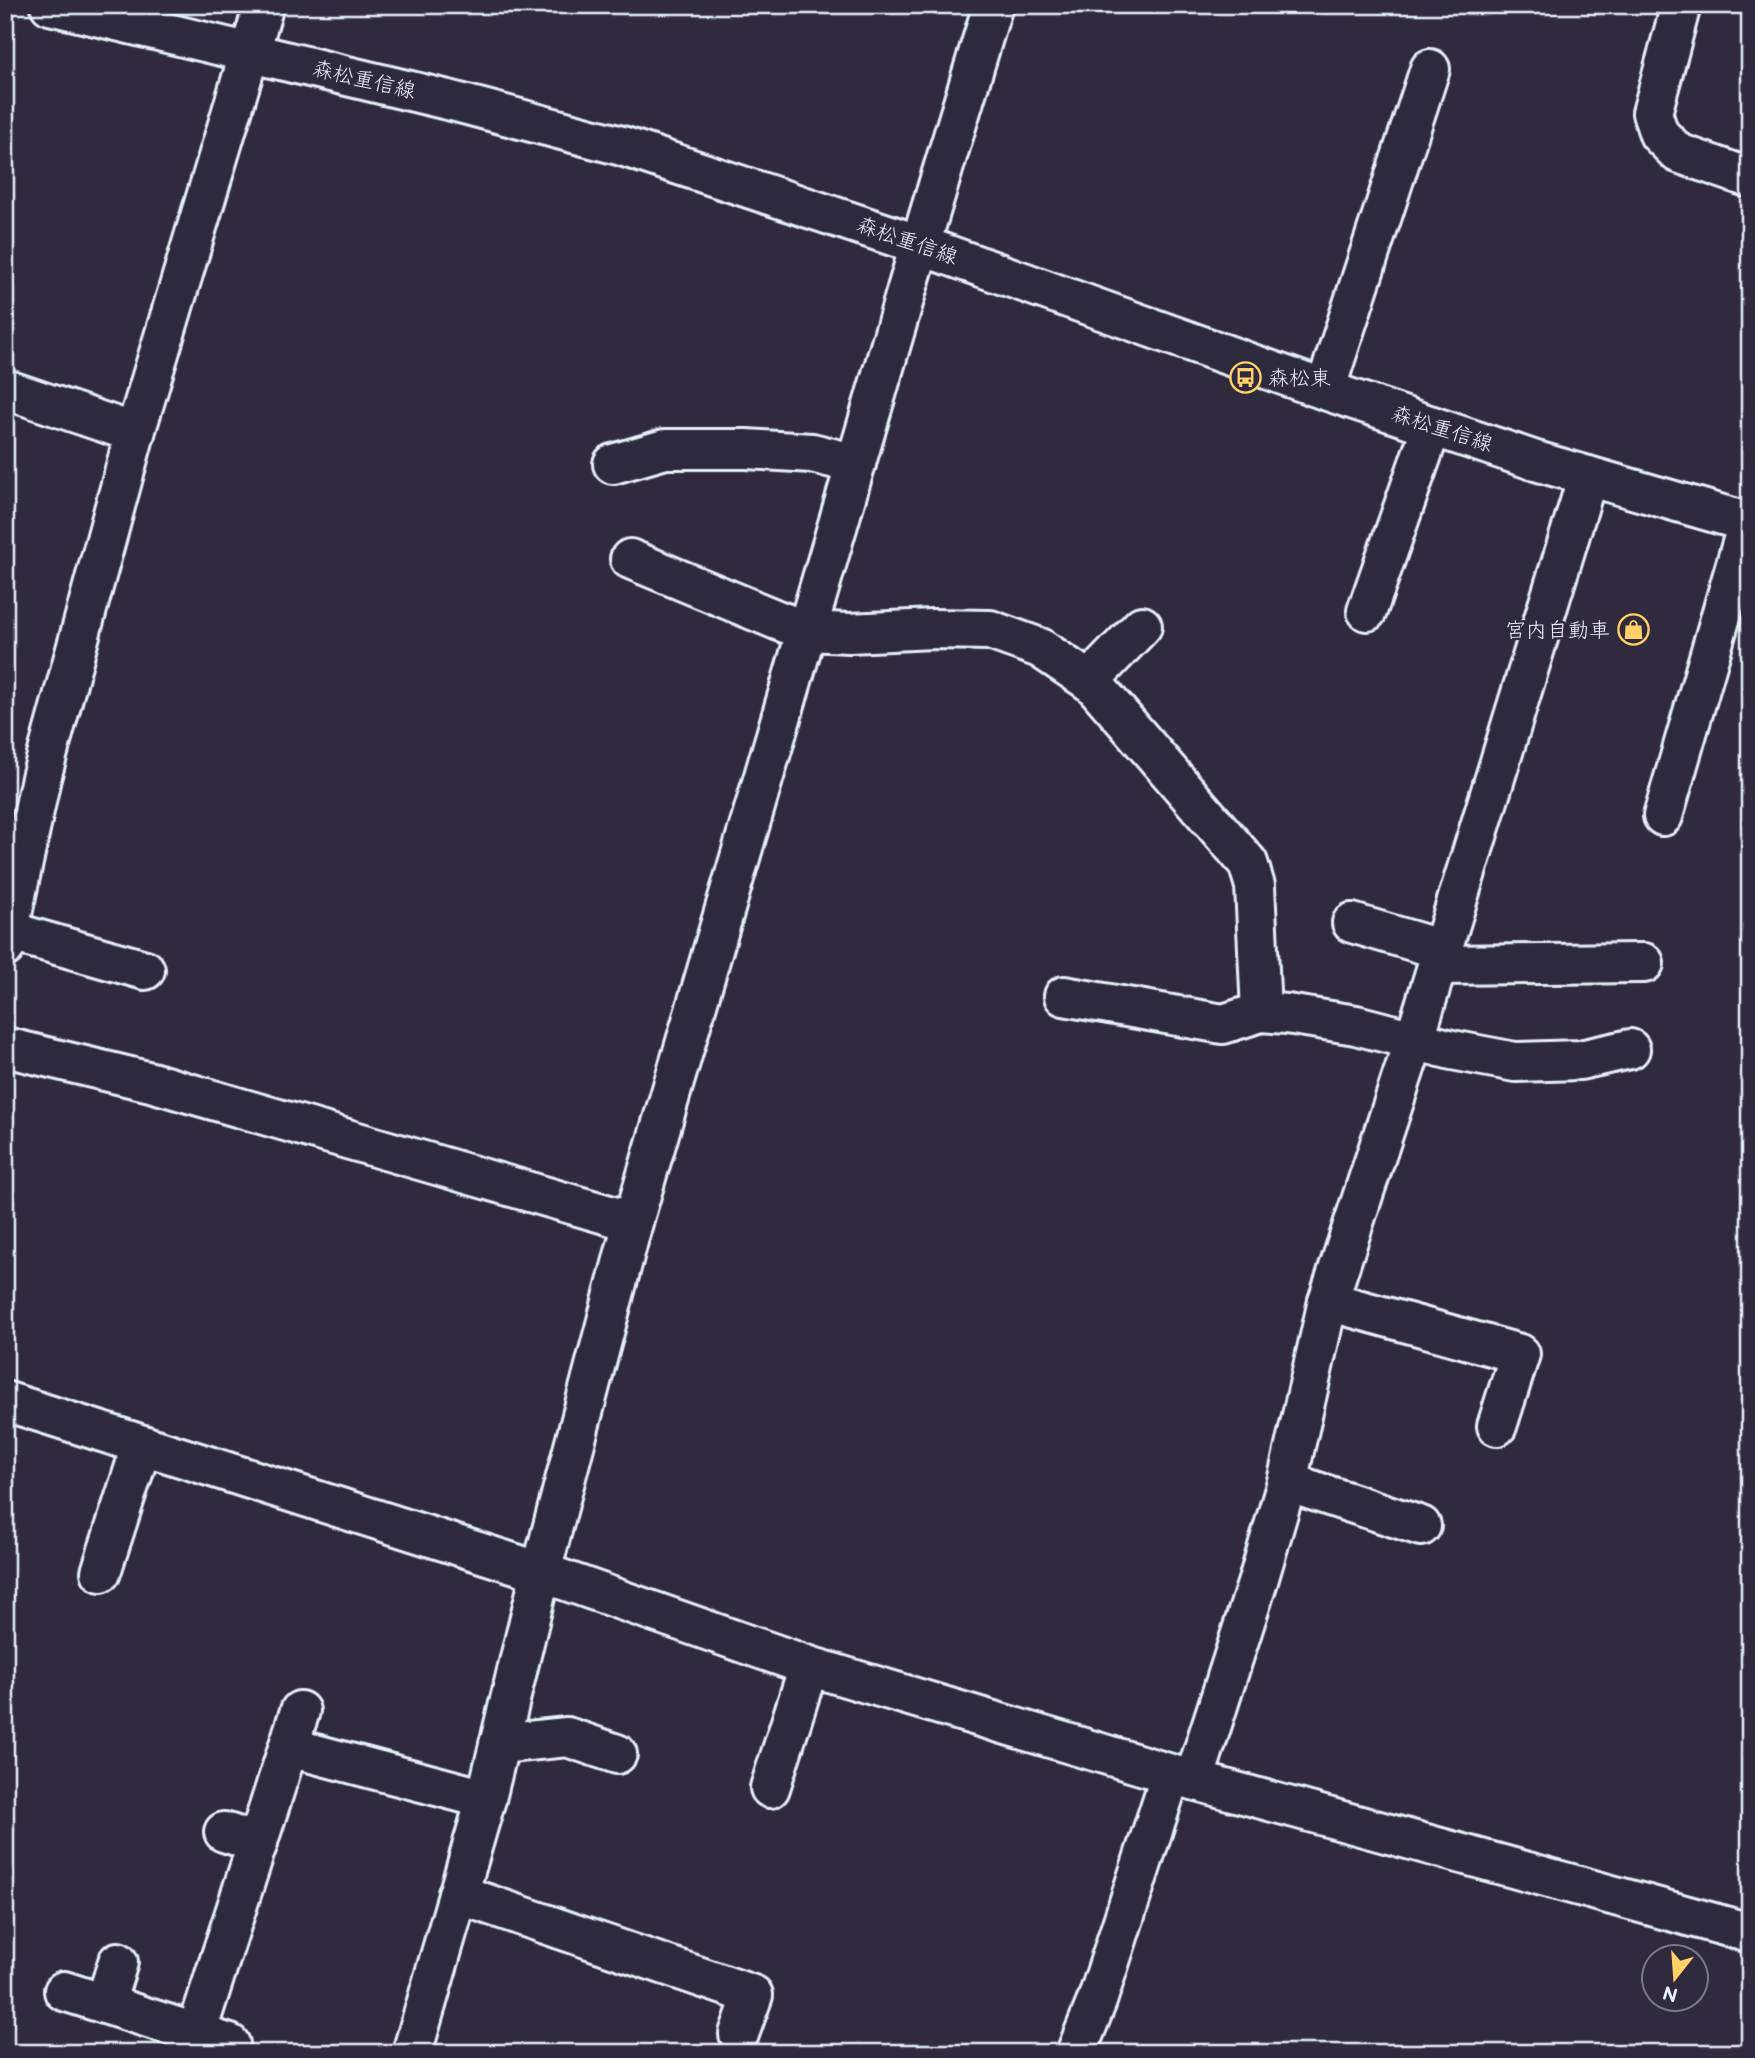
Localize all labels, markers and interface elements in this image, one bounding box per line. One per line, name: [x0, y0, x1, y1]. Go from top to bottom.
street label: 森松重信線: [310, 56, 418, 104]
street label: 森松重信線: [853, 212, 961, 270]
bus stop icon: 森松東: [1228, 361, 1262, 395]
place label: 森松東: [1268, 366, 1331, 391]
street label: 森松重信線: [1388, 401, 1496, 457]
shop icon: 宮内自動車: [1616, 613, 1650, 647]
place label: 宮内自動車: [1505, 618, 1610, 643]
north arrow: [1640, 1942, 1710, 2012]
text: N: [1660, 1980, 1681, 2006]

